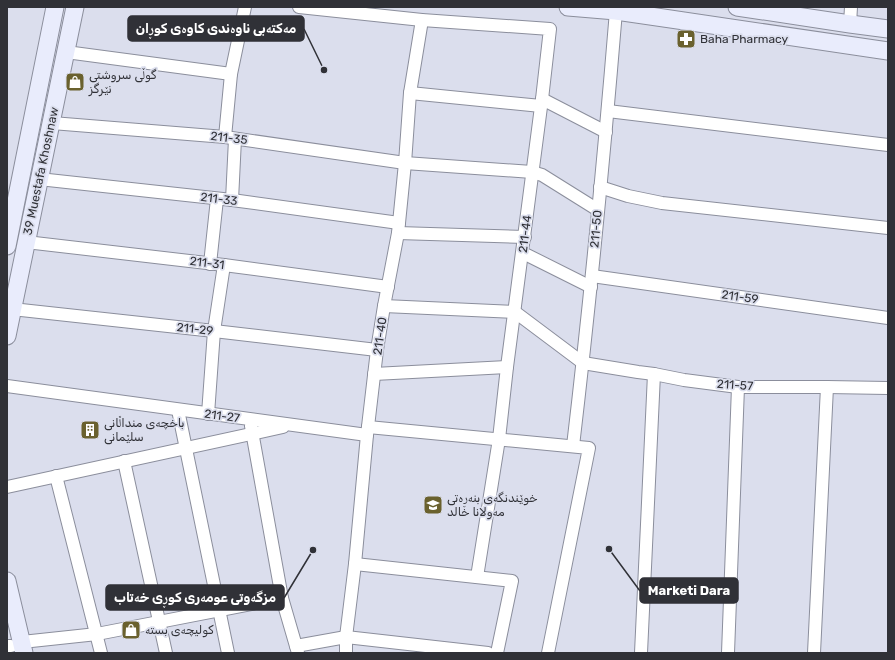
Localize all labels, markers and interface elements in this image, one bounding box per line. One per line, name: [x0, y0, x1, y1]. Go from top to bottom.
callout: مەکتەبی ناوەندی کاوەی کوڕان: [128, 16, 304, 41]
text: مەکتەبی ناوەندی کاوەی کوڕان: [136, 21, 296, 39]
pharmacy icon: Baha Pharmacy: [675, 28, 697, 50]
place label: Baha Pharmacy: [700, 32, 788, 46]
place label: گوڵی سروشتی نێرگز: [88, 67, 157, 97]
shop icon: گوڵی سروشتی نێرگز: [64, 71, 86, 93]
street label: 39 Muestafa Khoshnaw: [21, 105, 61, 236]
street label: 211-35: [210, 129, 248, 147]
street label: 211-33: [200, 190, 238, 208]
street label: 211-50: [587, 210, 605, 248]
street label: 211-44: [516, 214, 534, 254]
street label: 211-31: [189, 254, 225, 272]
street label: 211-59: [721, 287, 759, 307]
street label: 211-40: [370, 316, 390, 356]
street label: 211-29: [176, 320, 214, 338]
street label: 211-57: [716, 377, 754, 393]
street label: 211-27: [203, 407, 241, 425]
place label: باخچەی منداڵانی سلێمانی: [104, 415, 185, 445]
building icon: باخچەی منداڵانی سلێمانی: [79, 419, 101, 441]
place label: خوێندنگەی بنەڕەتی مەولانا خالد: [447, 491, 538, 520]
school or university icon: خوێندنگەی بنەڕەتی مەولانا خالد: [422, 494, 444, 516]
callout: Marketi Dara: [640, 578, 738, 603]
text: Marketi Dara: [648, 583, 730, 598]
callout: مزگەوتی عومەری کوڕی خەتاب: [106, 585, 284, 610]
text: مزگەوتی عومەری کوڕی خەتاب: [114, 590, 276, 608]
shop icon: كولیچە‌ی بستە: [120, 619, 142, 641]
place label: كولیچە‌ی بستە: [145, 623, 214, 638]

